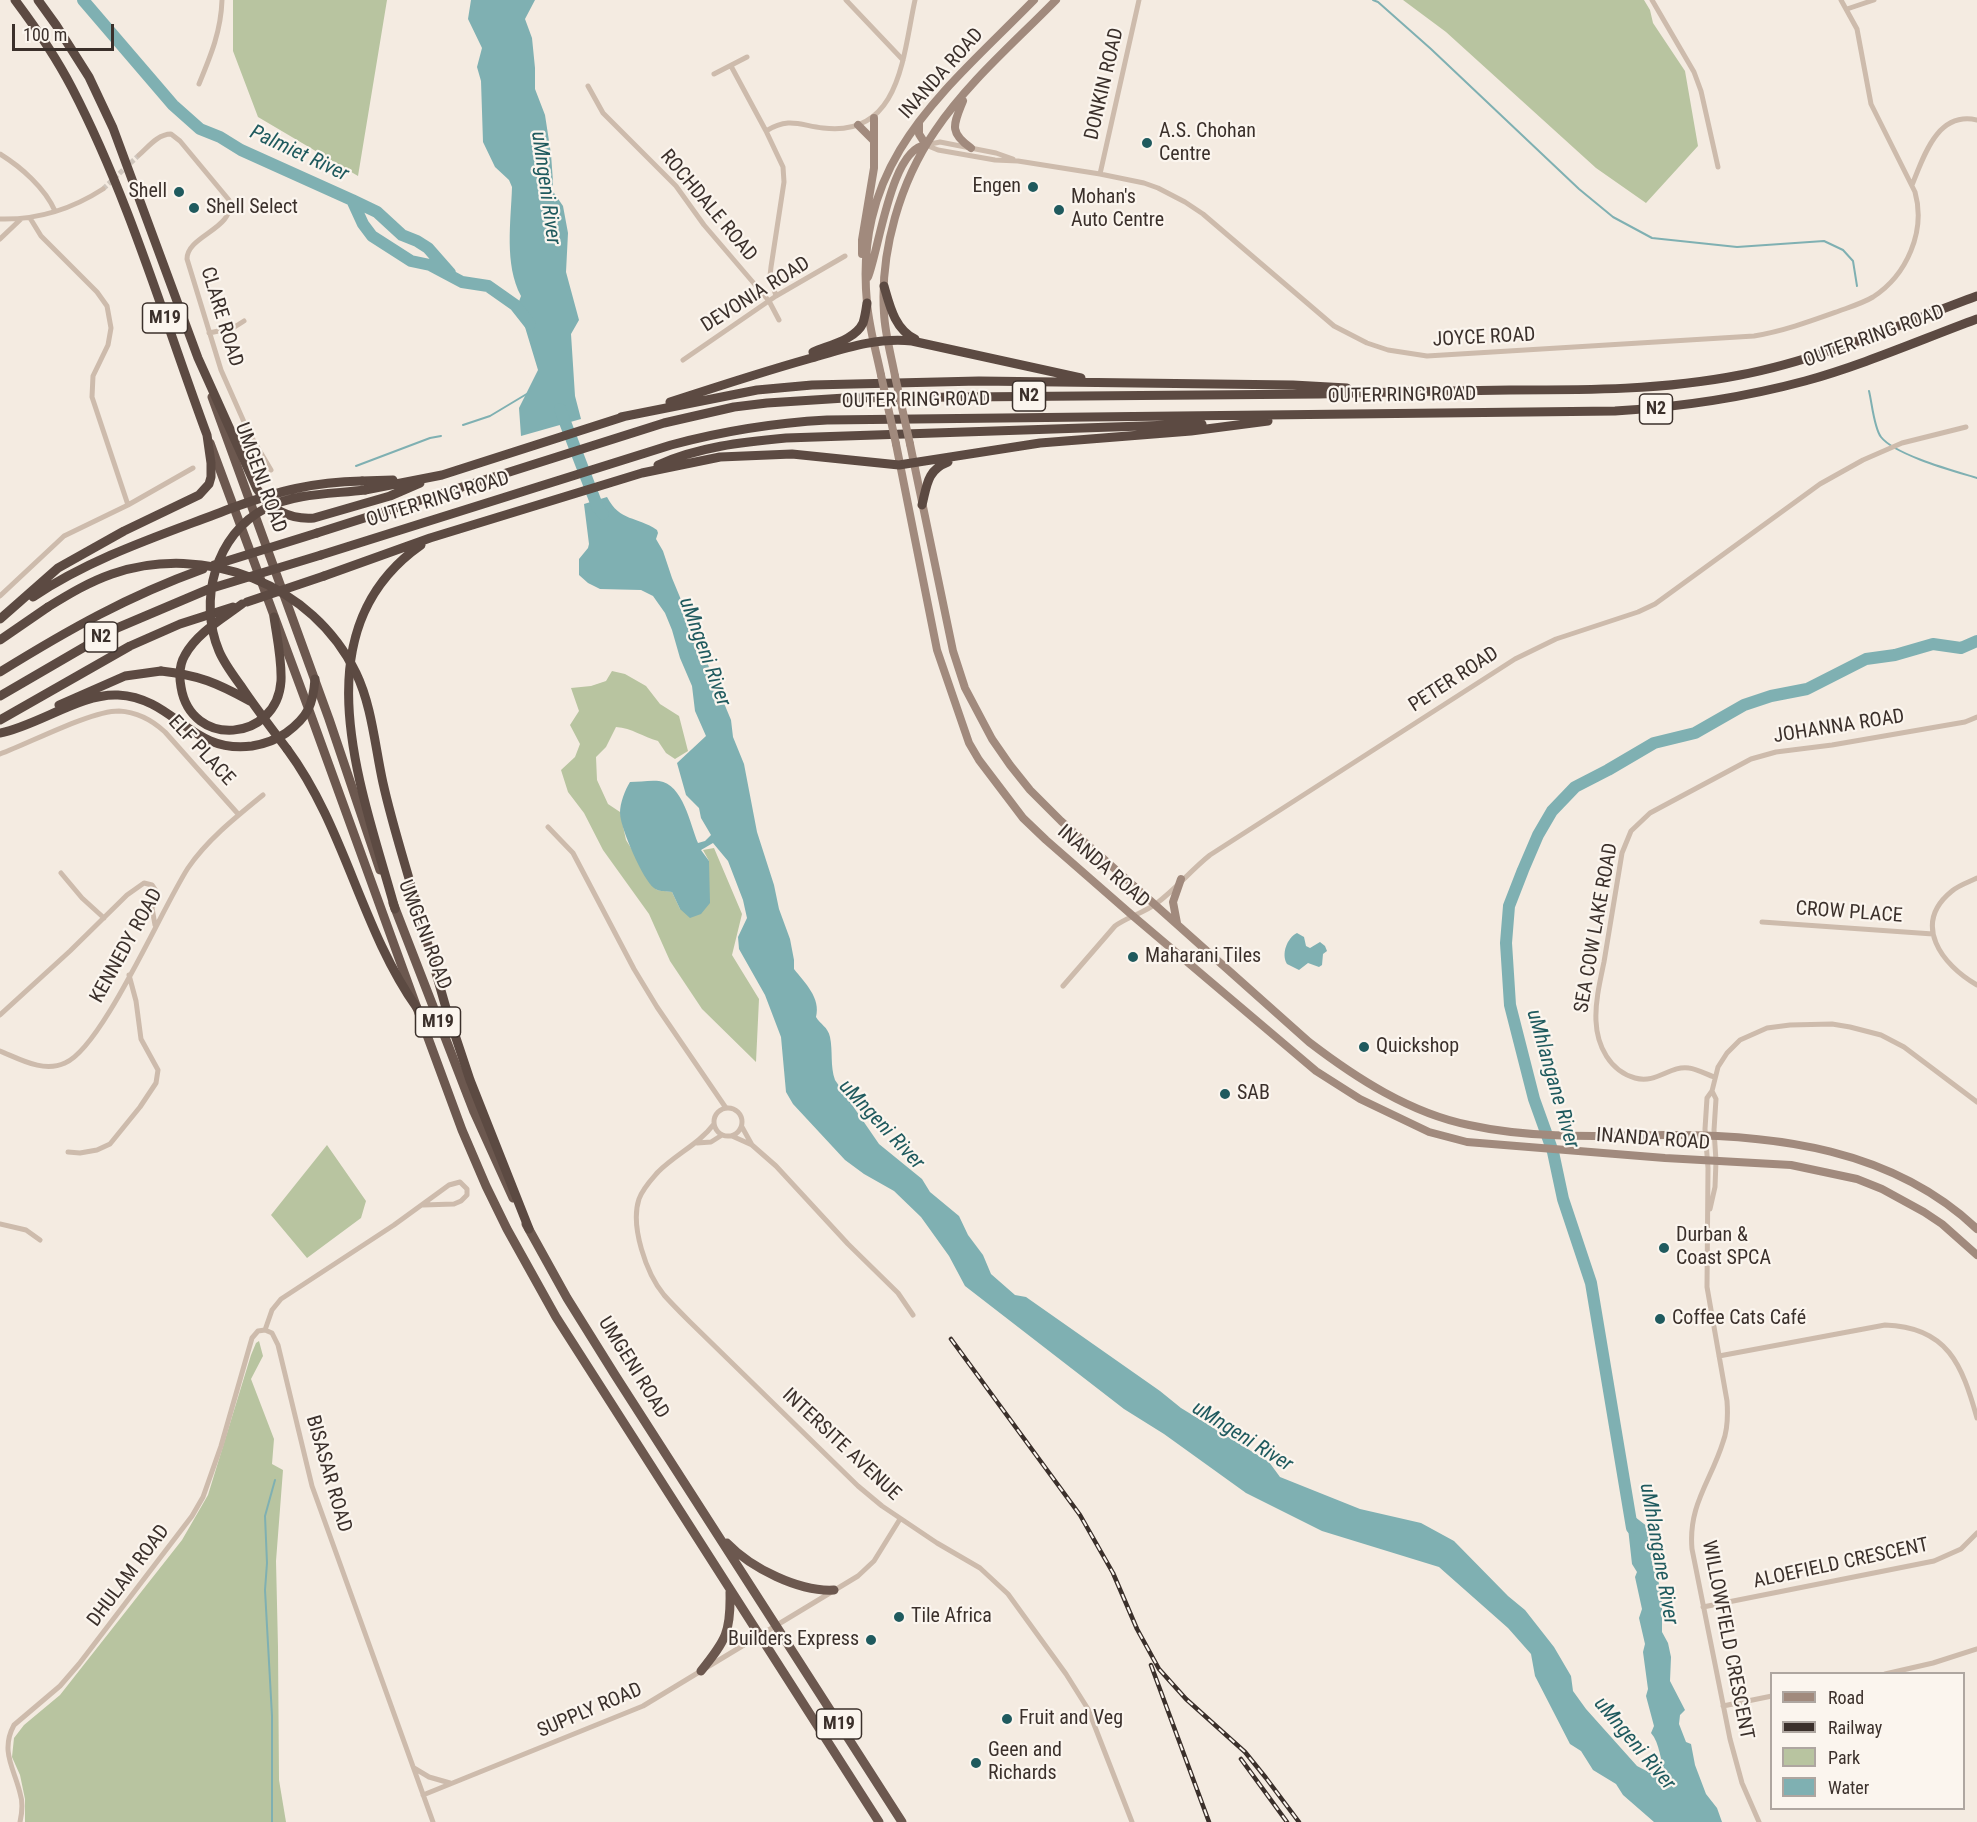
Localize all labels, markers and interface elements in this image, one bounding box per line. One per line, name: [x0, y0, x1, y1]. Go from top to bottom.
scale bar: [15, 12, 117, 50]
text: 100 m: [23, 24, 67, 45]
street label: INANDA ROAD: [895, 24, 989, 124]
street label: DONKIN ROAD: [1080, 26, 1130, 142]
water label: Palmiet River: [246, 120, 352, 188]
place label: A.S. Chohan Centre: [1159, 120, 1256, 167]
water label: uMngeni River: [525, 130, 565, 246]
marker: A.S. Chohan Centre: [1140, 136, 1154, 150]
street label: ROCHDALE ROAD: [654, 145, 762, 267]
place label: Engen: [972, 175, 1021, 199]
place label: Shell: [128, 180, 167, 204]
marker: Engen: [1026, 180, 1040, 194]
marker: Shell: [172, 185, 186, 199]
place label: Mohan's Auto Centre: [1071, 186, 1164, 233]
place label: Shell Select: [206, 196, 298, 220]
marker: Shell Select: [187, 201, 201, 215]
marker: Mohan's Auto Centre: [1052, 203, 1066, 217]
street label: DEVONIA ROAD: [697, 252, 815, 338]
street label: CLARE ROAD: [194, 264, 248, 370]
street label: OUTER RING ROAD: [1800, 300, 1948, 374]
road number: M19: [142, 303, 188, 333]
street label: JOYCE ROAD: [1432, 323, 1536, 353]
road number: N2: [1012, 381, 1046, 411]
street label: OUTER RING ROAD: [1328, 383, 1476, 409]
street label: OUTER RING ROAD: [842, 388, 990, 414]
road number: N2: [1640, 394, 1672, 424]
street label: UMGENI ROAD: [229, 420, 291, 536]
street label: OUTER RING ROAD: [363, 467, 513, 533]
water label: uMngeni River: [673, 594, 735, 710]
road number: N2: [84, 622, 118, 652]
street label: PETER ROAD: [1405, 642, 1503, 718]
street label: JOHANNA ROAD: [1772, 705, 1906, 749]
street label: ELF PLACE: [163, 711, 239, 791]
street label: INANDA ROAD: [1052, 820, 1154, 914]
street label: SEA COW LAKE ROAD: [1570, 841, 1624, 1015]
street label: UMGENI ROAD: [392, 877, 456, 993]
street label: KENNEDY ROAD: [86, 885, 168, 1007]
street label: CROW PLACE: [1795, 897, 1903, 929]
place label: Maharani Tiles: [1145, 945, 1261, 969]
marker: Maharani Tiles: [1126, 950, 1140, 964]
road number: M19: [416, 1007, 460, 1037]
water label: uMhlangane River: [1520, 1007, 1584, 1151]
place label: Quickshop: [1376, 1035, 1459, 1059]
marker: Quickshop: [1357, 1040, 1371, 1054]
water label: uMngeni River: [833, 1075, 929, 1175]
place label: SAB: [1237, 1082, 1270, 1106]
marker: SAB: [1218, 1087, 1232, 1101]
street label: INANDA ROAD: [1595, 1124, 1711, 1156]
place label: Durban & Coast SPCA: [1676, 1224, 1771, 1271]
marker: Durban & Coast SPCA: [1657, 1241, 1671, 1255]
place label: Coffee Cats Café: [1672, 1307, 1806, 1331]
marker: Coffee Cats Café: [1653, 1312, 1667, 1326]
street label: UMGENI ROAD: [592, 1313, 674, 1423]
street label: INTERSITE AVENUE: [777, 1384, 905, 1506]
water label: uMngeni River: [1187, 1396, 1297, 1478]
street label: BISASAR ROAD: [300, 1413, 356, 1535]
water label: uMhlangane River: [1633, 1481, 1683, 1627]
street label: DHULAM ROAD: [83, 1520, 175, 1632]
street label: ALOEFIELD CRESCENT: [1751, 1534, 1931, 1594]
street label: WILLOWFIELD CRESCENT: [1696, 1539, 1758, 1741]
place label: Tile Africa: [911, 1605, 992, 1629]
marker: Tile Africa: [892, 1610, 906, 1624]
place label: Builders Express: [728, 1628, 859, 1652]
marker: Builders Express: [864, 1633, 878, 1647]
legend: [1770, 1672, 1965, 1810]
street label: SUPPLY ROAD: [534, 1678, 646, 1744]
text: Road: [1828, 1687, 1864, 1708]
water label: uMngeni River: [1588, 1692, 1680, 1796]
place label: Fruit and Veg: [1019, 1707, 1123, 1731]
road number: M19: [816, 1709, 862, 1739]
marker: Fruit and Veg: [1000, 1712, 1014, 1726]
text: Railway: [1828, 1717, 1882, 1738]
place label: Geen and Richards: [988, 1739, 1062, 1786]
text: Park: [1828, 1747, 1860, 1768]
marker: Geen and Richards: [969, 1756, 983, 1770]
text: Water: [1828, 1777, 1869, 1798]

